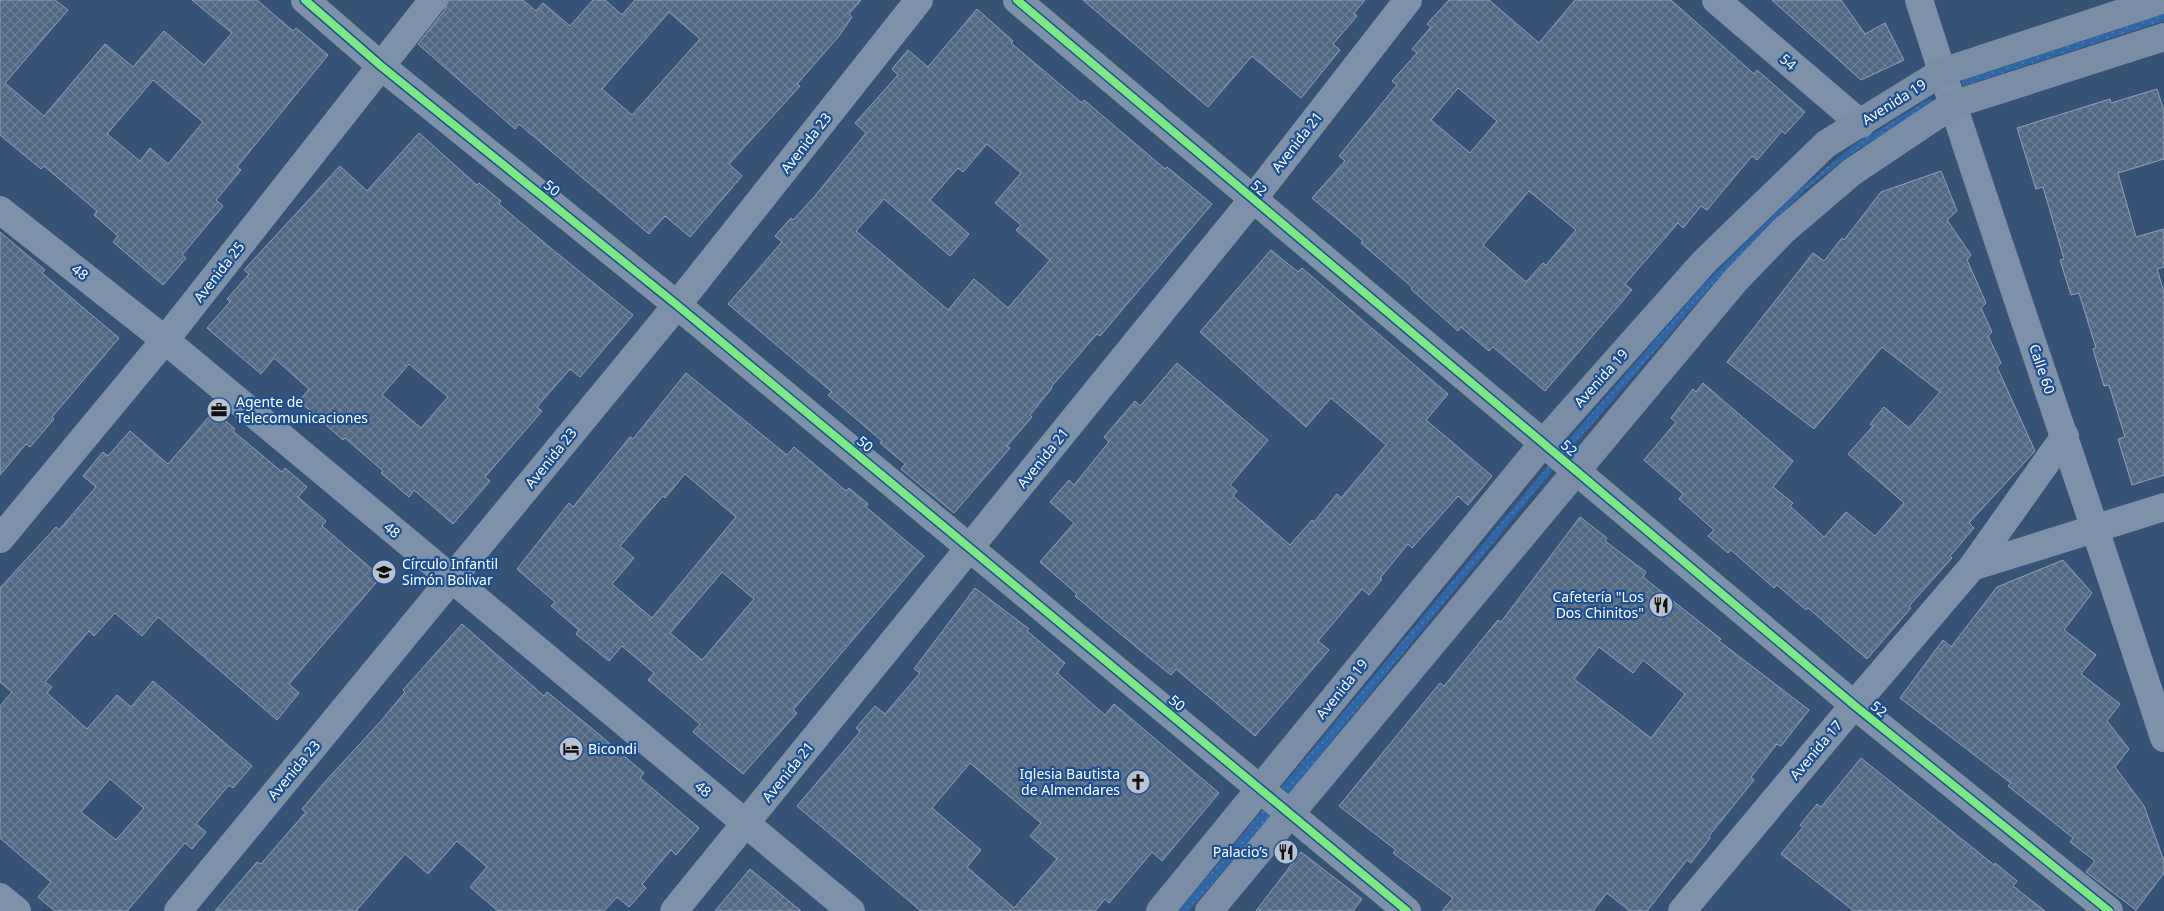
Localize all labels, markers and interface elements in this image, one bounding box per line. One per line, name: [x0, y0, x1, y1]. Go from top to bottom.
street label: 54: [1776, 49, 1801, 74]
street label: Avenida 19: [1858, 74, 1929, 129]
street label: Avenida 21: [1267, 107, 1326, 176]
street label: Avenida 23: [776, 108, 835, 177]
street label: 50: [540, 175, 565, 200]
street label: 52: [1247, 175, 1272, 200]
street label: Avenida 25: [189, 237, 248, 306]
street label: 48: [68, 259, 92, 284]
street label: Calle 60: [2025, 341, 2060, 396]
street label: Avenida 19: [1569, 344, 1632, 411]
place label: Agente de Telecomunicaciones: [236, 392, 368, 427]
office icon: Agente de Telecomunicaciones: [206, 397, 232, 423]
street label: Avenida 23: [520, 424, 581, 492]
street label: Avenida 21: [1012, 424, 1073, 492]
street label: 50: [853, 431, 878, 456]
street label: 52: [1557, 435, 1582, 460]
street label: 48: [380, 517, 405, 542]
place label: Círculo Infantil Simón Bolivar: [402, 554, 498, 589]
school or university icon: Círculo Infantil Simón Bolivar: [371, 559, 397, 585]
place label: Cafetería "Los Dos Chinitos": [1553, 587, 1644, 622]
restaurant icon: Cafetería "Los Dos Chinitos": [1648, 592, 1674, 618]
street label: Avenida 19: [1311, 655, 1372, 723]
street label: 50: [1165, 690, 1190, 715]
street label: 52: [1867, 696, 1892, 721]
street label: Avenida 17: [1785, 716, 1846, 783]
street label: Avenida 23: [263, 736, 324, 803]
hotel icon: Bicondi: [558, 736, 584, 762]
street label: Avenida 21: [757, 738, 818, 806]
place label: Bicondi: [588, 739, 637, 758]
place label: Iglesia Bautista de Almendares: [1019, 764, 1120, 799]
church icon: Iglesia Bautista de Almendares: [1125, 769, 1151, 795]
street label: 48: [691, 776, 716, 801]
restaurant icon: Palacio’s: [1273, 839, 1299, 865]
place label: Palacio’s: [1213, 842, 1268, 861]

